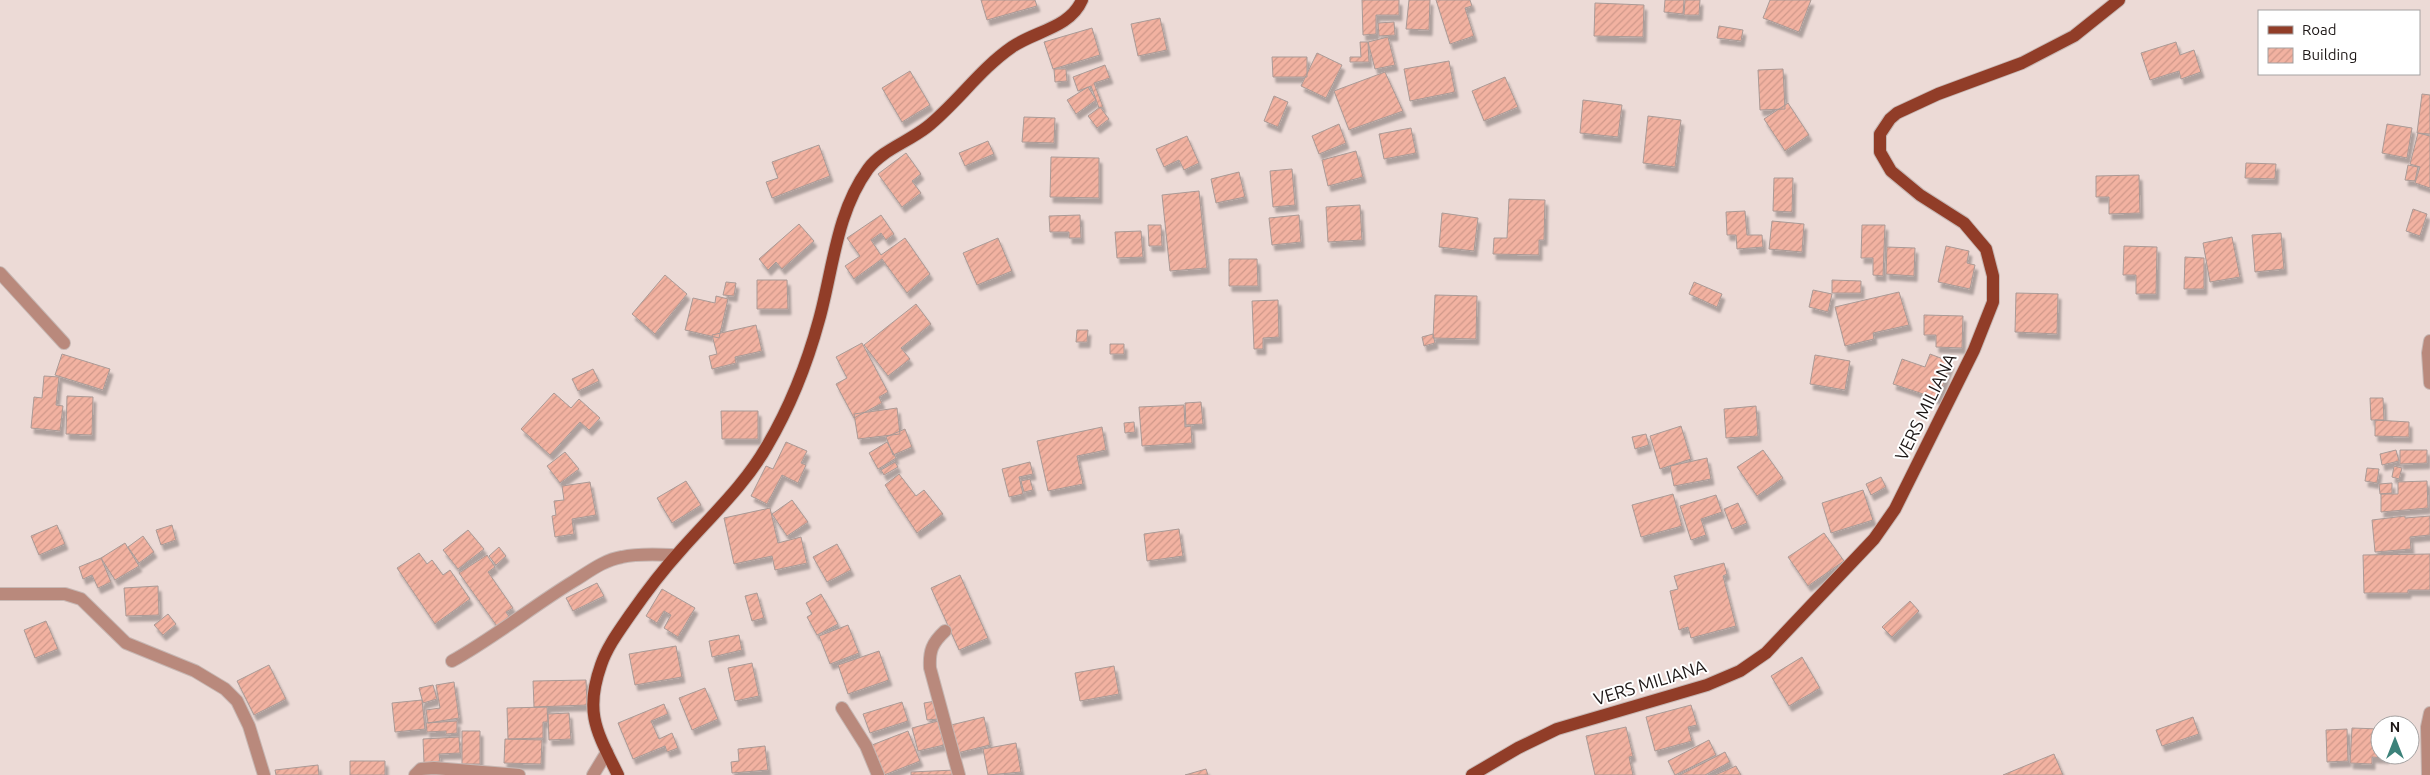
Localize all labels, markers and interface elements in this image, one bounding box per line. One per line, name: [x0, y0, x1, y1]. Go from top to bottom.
legend: [2258, 10, 2420, 75]
text: Road: [2302, 21, 2337, 38]
text: Building: [2302, 46, 2357, 63]
street label: VERS MILIANA: [1891, 350, 1960, 463]
street label: VERS MILIANA: [1591, 655, 1709, 709]
north arrow: [2370, 715, 2420, 765]
text: N: [2390, 719, 2400, 735]

